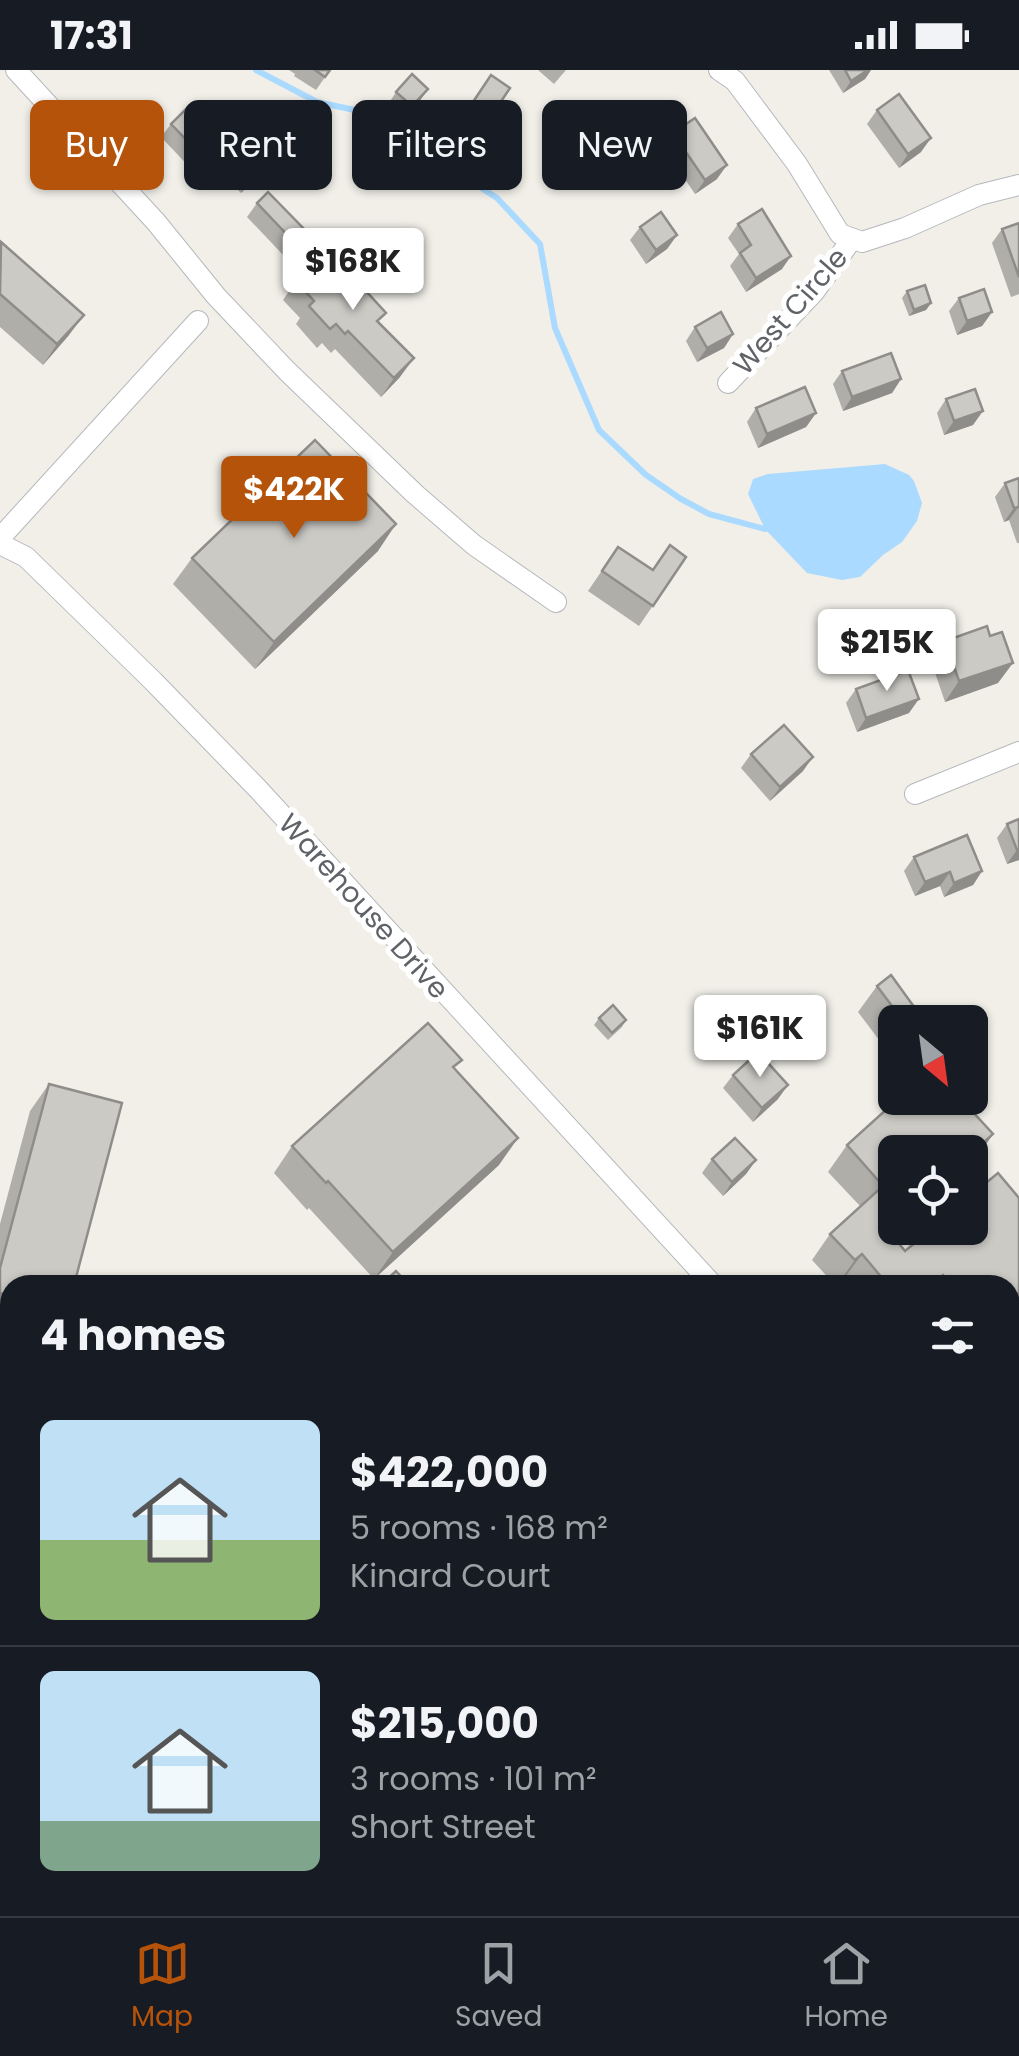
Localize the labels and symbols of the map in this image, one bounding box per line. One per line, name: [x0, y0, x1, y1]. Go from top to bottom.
pin: $168K: [283, 228, 423, 313]
street label: West Circle: [724, 239, 857, 383]
pin: $422K: [224, 456, 364, 541]
pin: $215K: [817, 609, 957, 694]
street label: Warehouse Drive: [270, 805, 458, 1008]
pin: $161K: [690, 995, 830, 1080]
north arrow: [878, 1005, 988, 1115]

